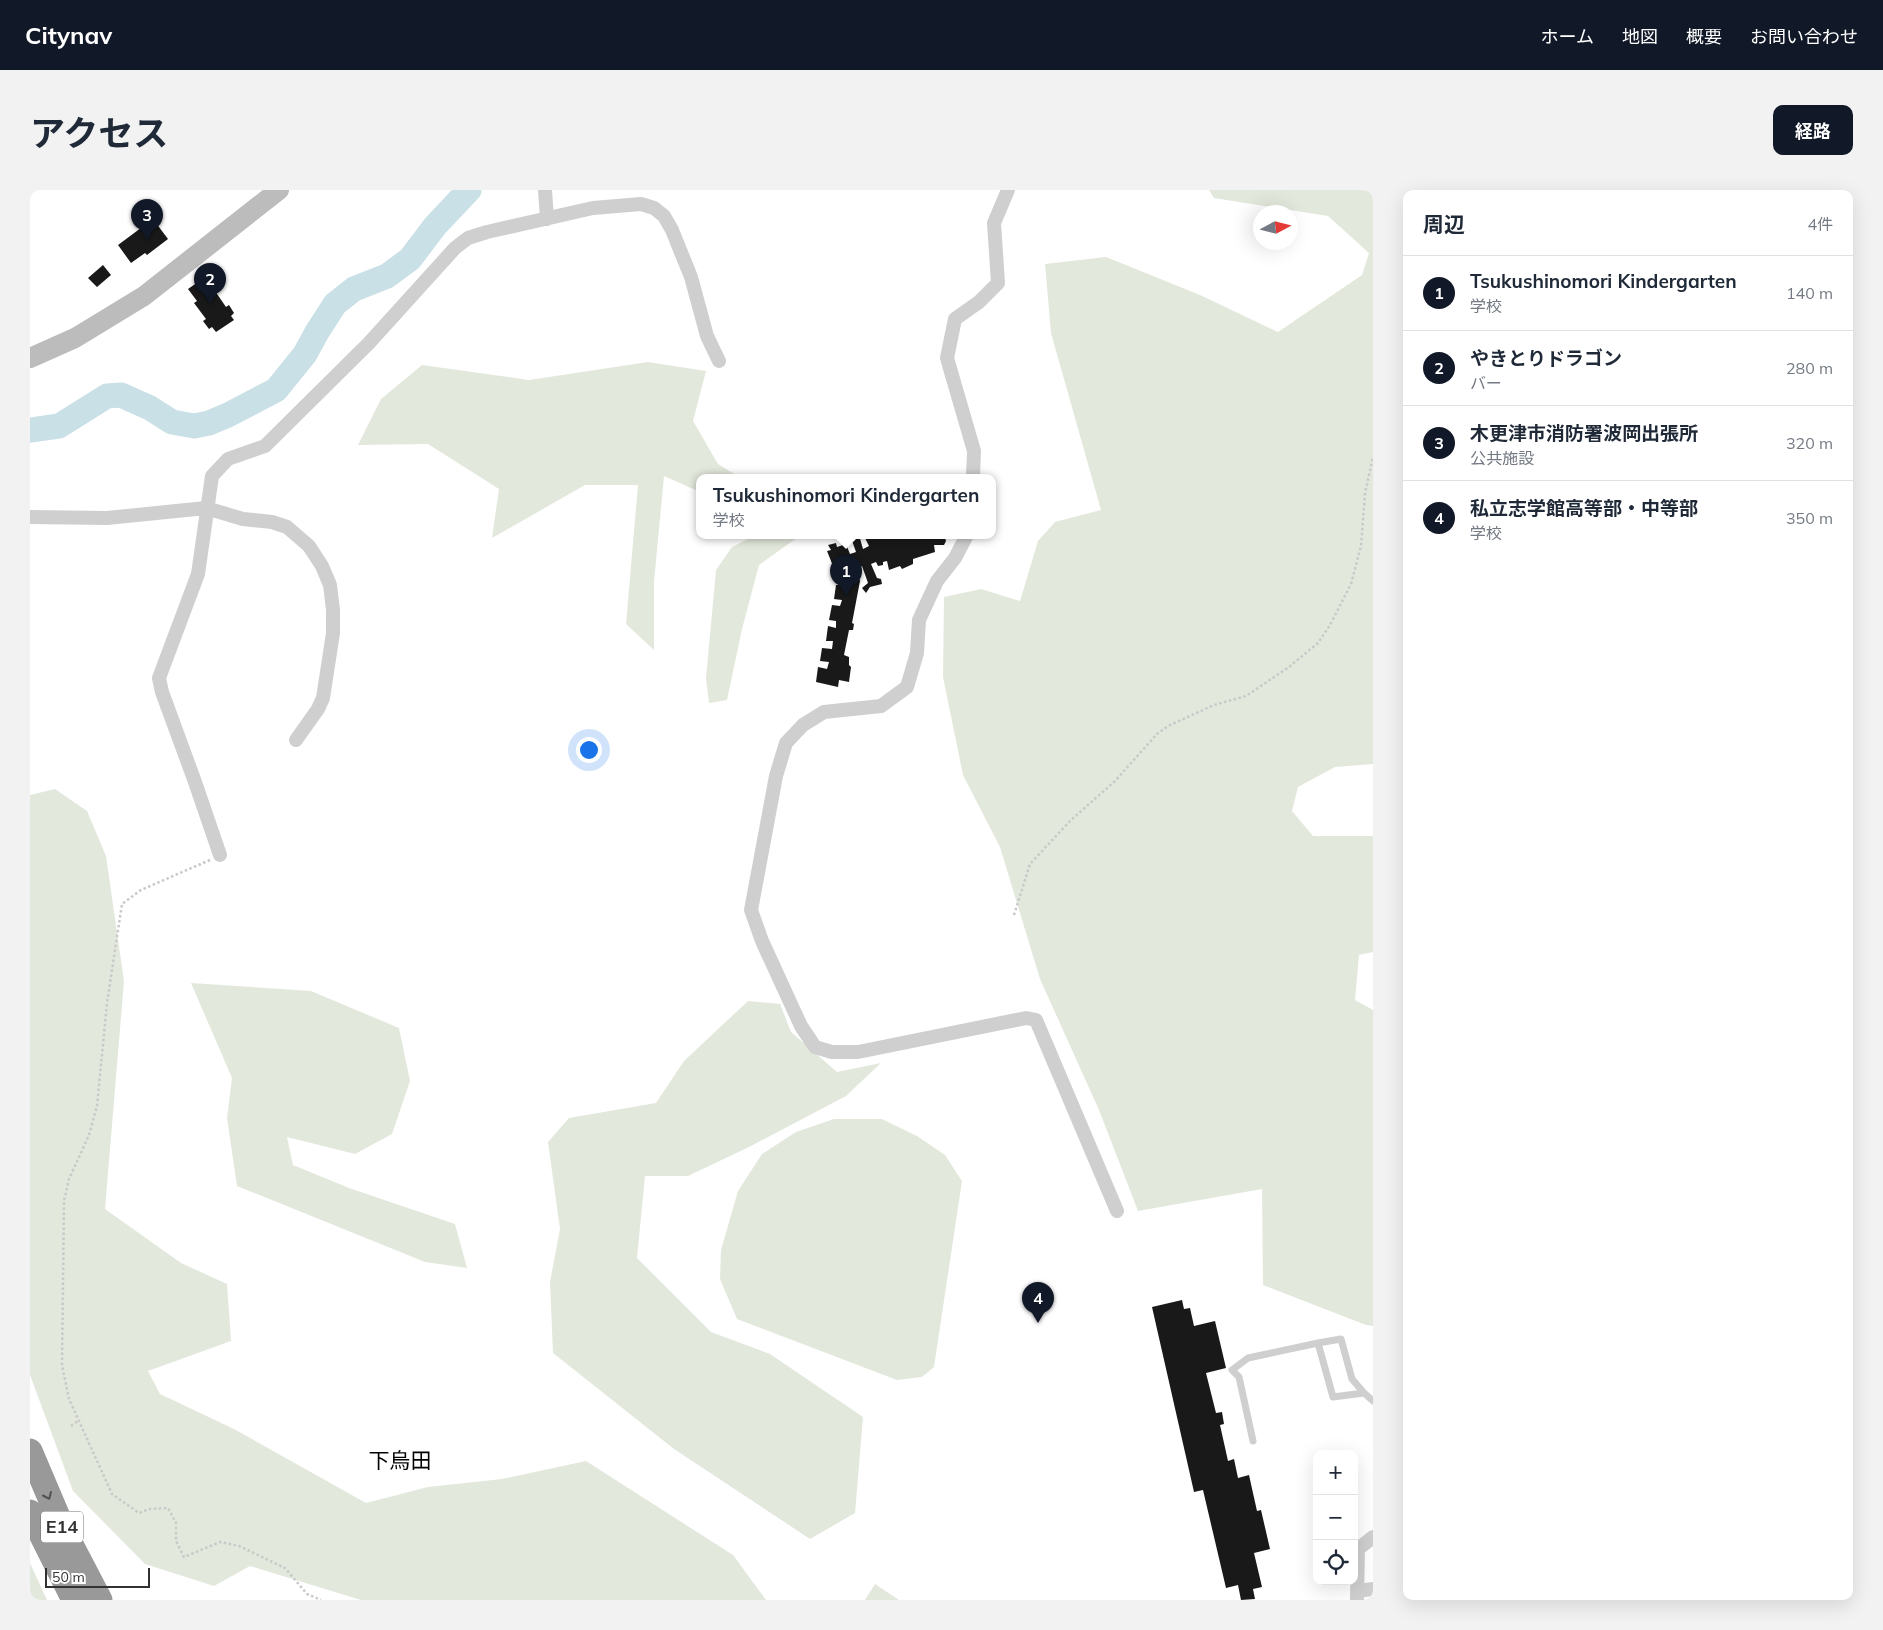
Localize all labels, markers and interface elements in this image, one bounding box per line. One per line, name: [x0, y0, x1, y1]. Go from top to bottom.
text: Citynav: [25, 20, 112, 50]
text: ホーム: [1541, 25, 1594, 48]
text: 地図: [1622, 25, 1658, 48]
text: 概要: [1686, 25, 1722, 48]
text: お問い合わせ: [1750, 25, 1858, 48]
button: 経路: [1773, 105, 1853, 155]
text: アクセス: [30, 111, 168, 155]
pin: 3: [131, 199, 163, 240]
north arrow: [1253, 205, 1298, 250]
text: 周辺: [1423, 211, 1465, 237]
text: 4件: [1807, 214, 1833, 234]
pin: 2: [194, 263, 226, 304]
text: Tsukushinomori Kindergarten: [1470, 269, 1737, 293]
text: 1: [1434, 283, 1444, 303]
text: 140 m: [1786, 283, 1833, 303]
text: 学校: [1470, 296, 1502, 316]
text: やきとりドラゴン: [1470, 346, 1622, 370]
text: 2: [1434, 358, 1444, 378]
text: 280 m: [1786, 358, 1833, 378]
text: バー: [1470, 373, 1502, 393]
text: 木更津市消防署波岡出張所: [1470, 421, 1698, 445]
text: 3: [1434, 433, 1444, 453]
text: 320 m: [1786, 433, 1833, 453]
text: 公共施設: [1470, 448, 1534, 468]
popup: [696, 474, 996, 539]
text: Tsukushinomori Kindergarten: [713, 483, 979, 507]
text: 私立志学館高等部・中等部: [1470, 496, 1698, 520]
text: 4: [1434, 508, 1444, 528]
text: 350 m: [1786, 508, 1833, 528]
text: 学校: [713, 510, 745, 530]
text: 学校: [1470, 523, 1502, 543]
pin: 1: [830, 555, 862, 596]
your location: [576, 737, 602, 763]
pin: 4: [1022, 1282, 1054, 1323]
district label: 下烏田: [369, 1447, 432, 1473]
map controls: [1313, 1450, 1358, 1585]
button: +: [1313, 1450, 1358, 1495]
one-way arrow: [42, 1491, 52, 1500]
button: −: [1313, 1495, 1358, 1540]
road number: E14: [41, 1511, 83, 1542]
button: locate: [1313, 1540, 1358, 1585]
scale bar: [45, 1565, 150, 1588]
text: 50 m: [52, 1568, 85, 1586]

